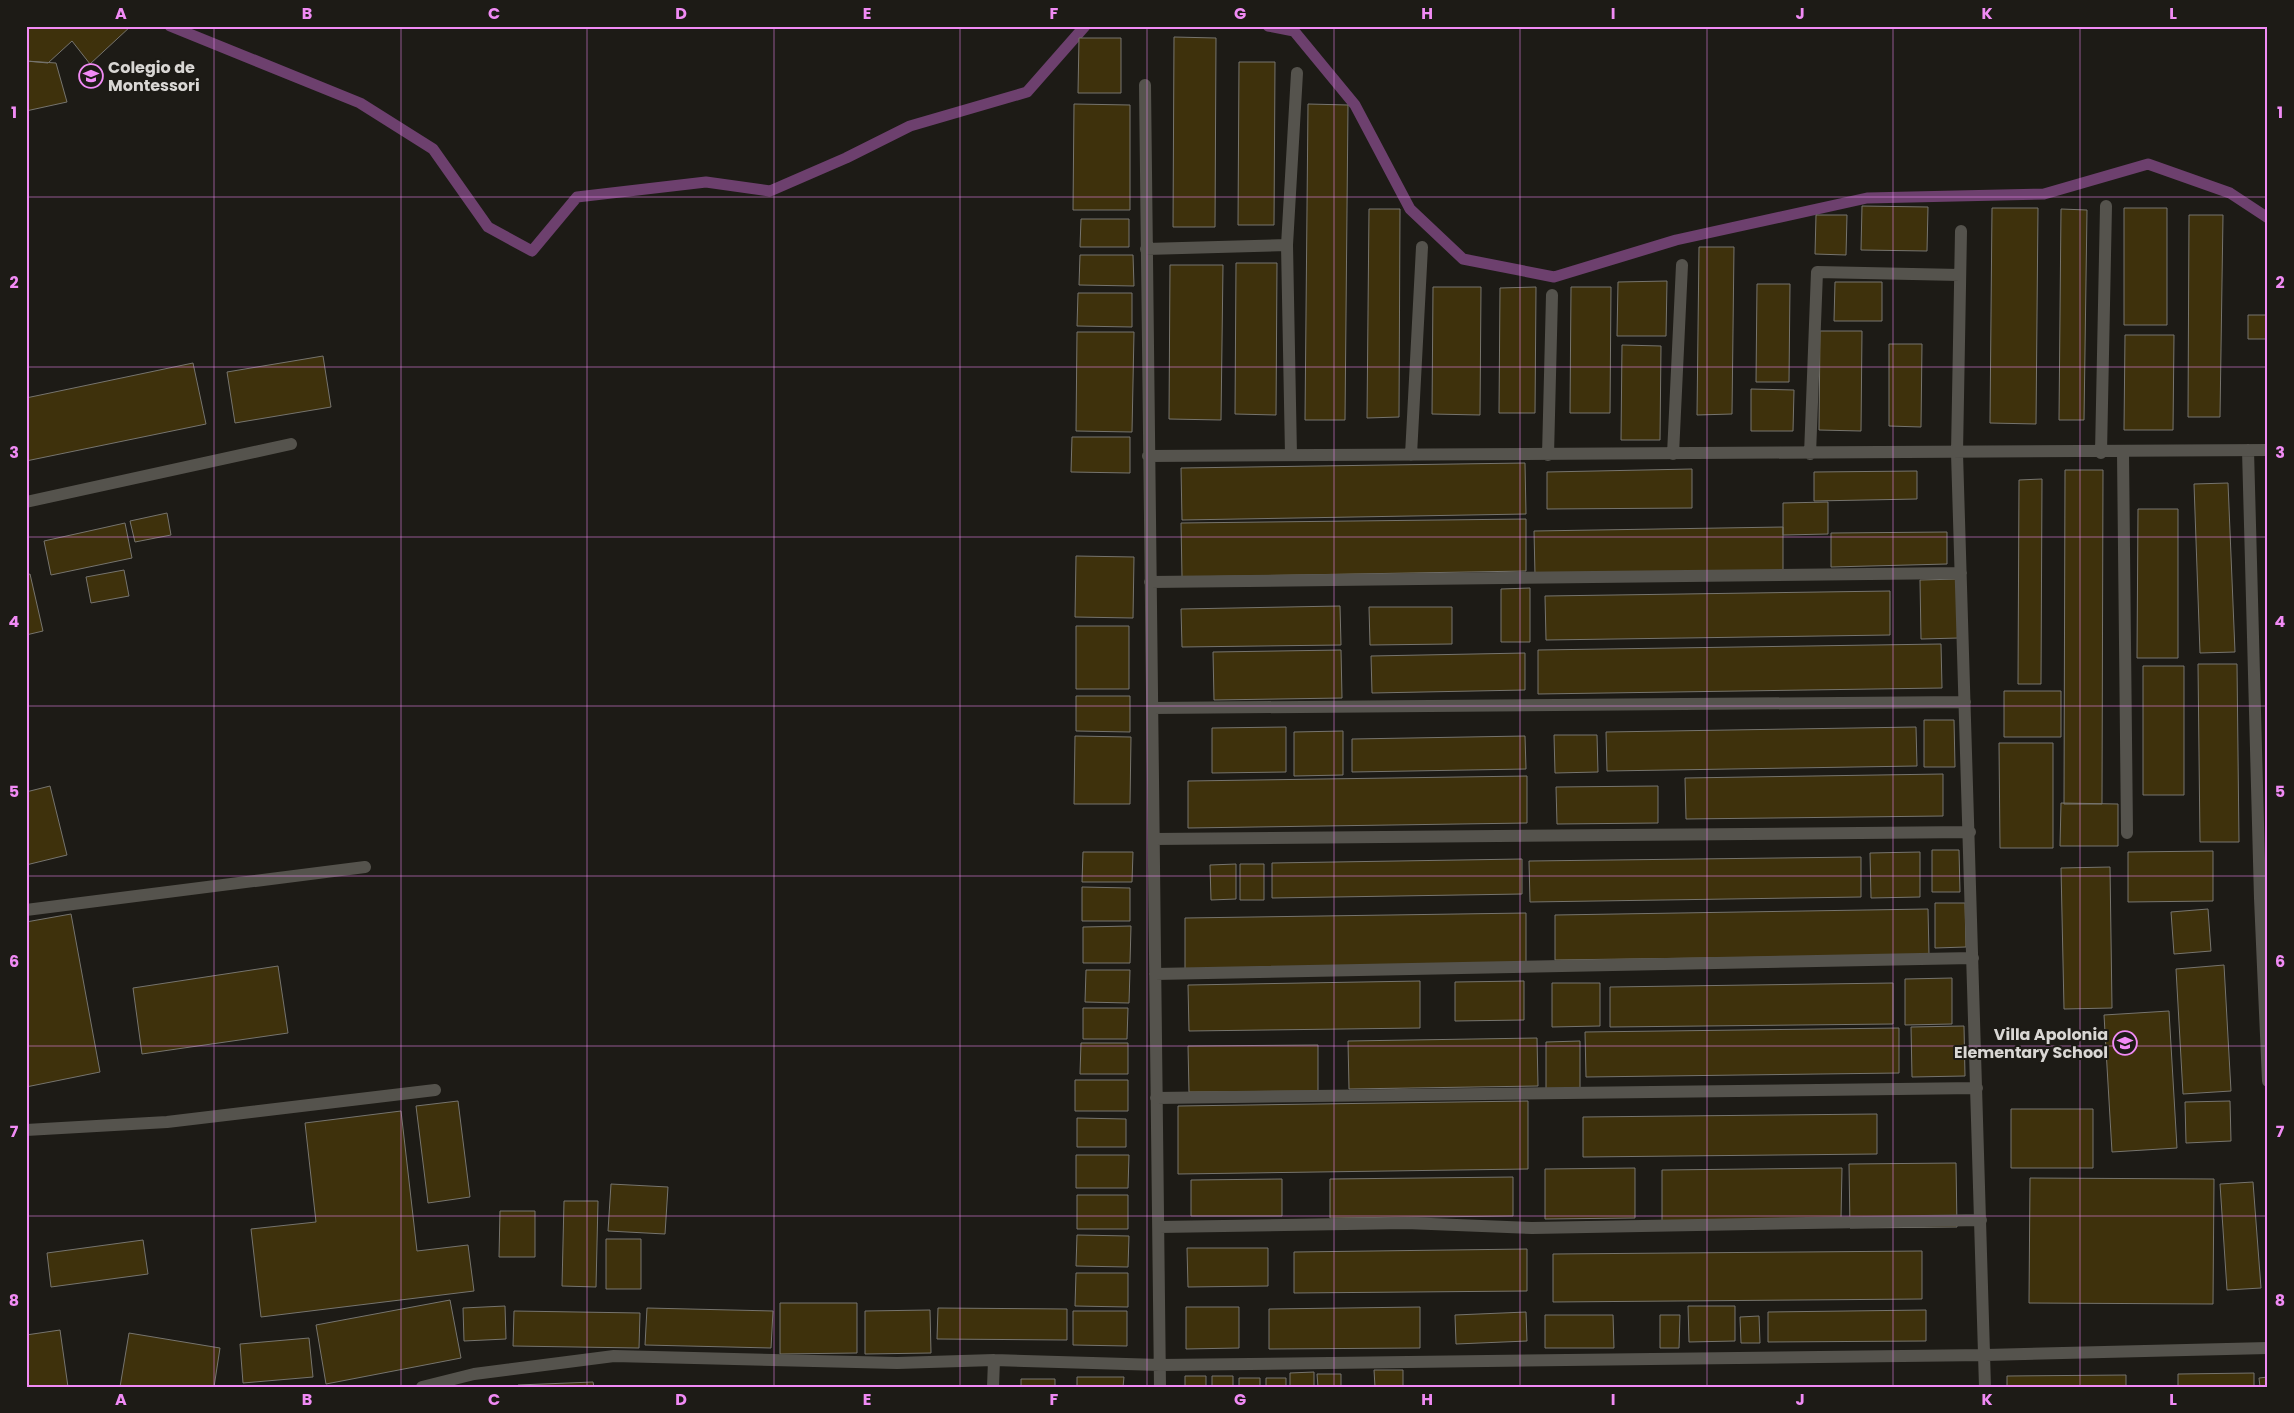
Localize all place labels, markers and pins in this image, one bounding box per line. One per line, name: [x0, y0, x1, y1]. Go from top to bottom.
place label: Colegio de Montessori: [108, 56, 200, 97]
school or university icon: Colegio de Montessori: [78, 63, 104, 89]
place label: Villa Apolonia Elementary School: [1954, 1023, 2108, 1064]
school or university icon: Villa Apolonia Elementary School: [2112, 1030, 2138, 1056]

